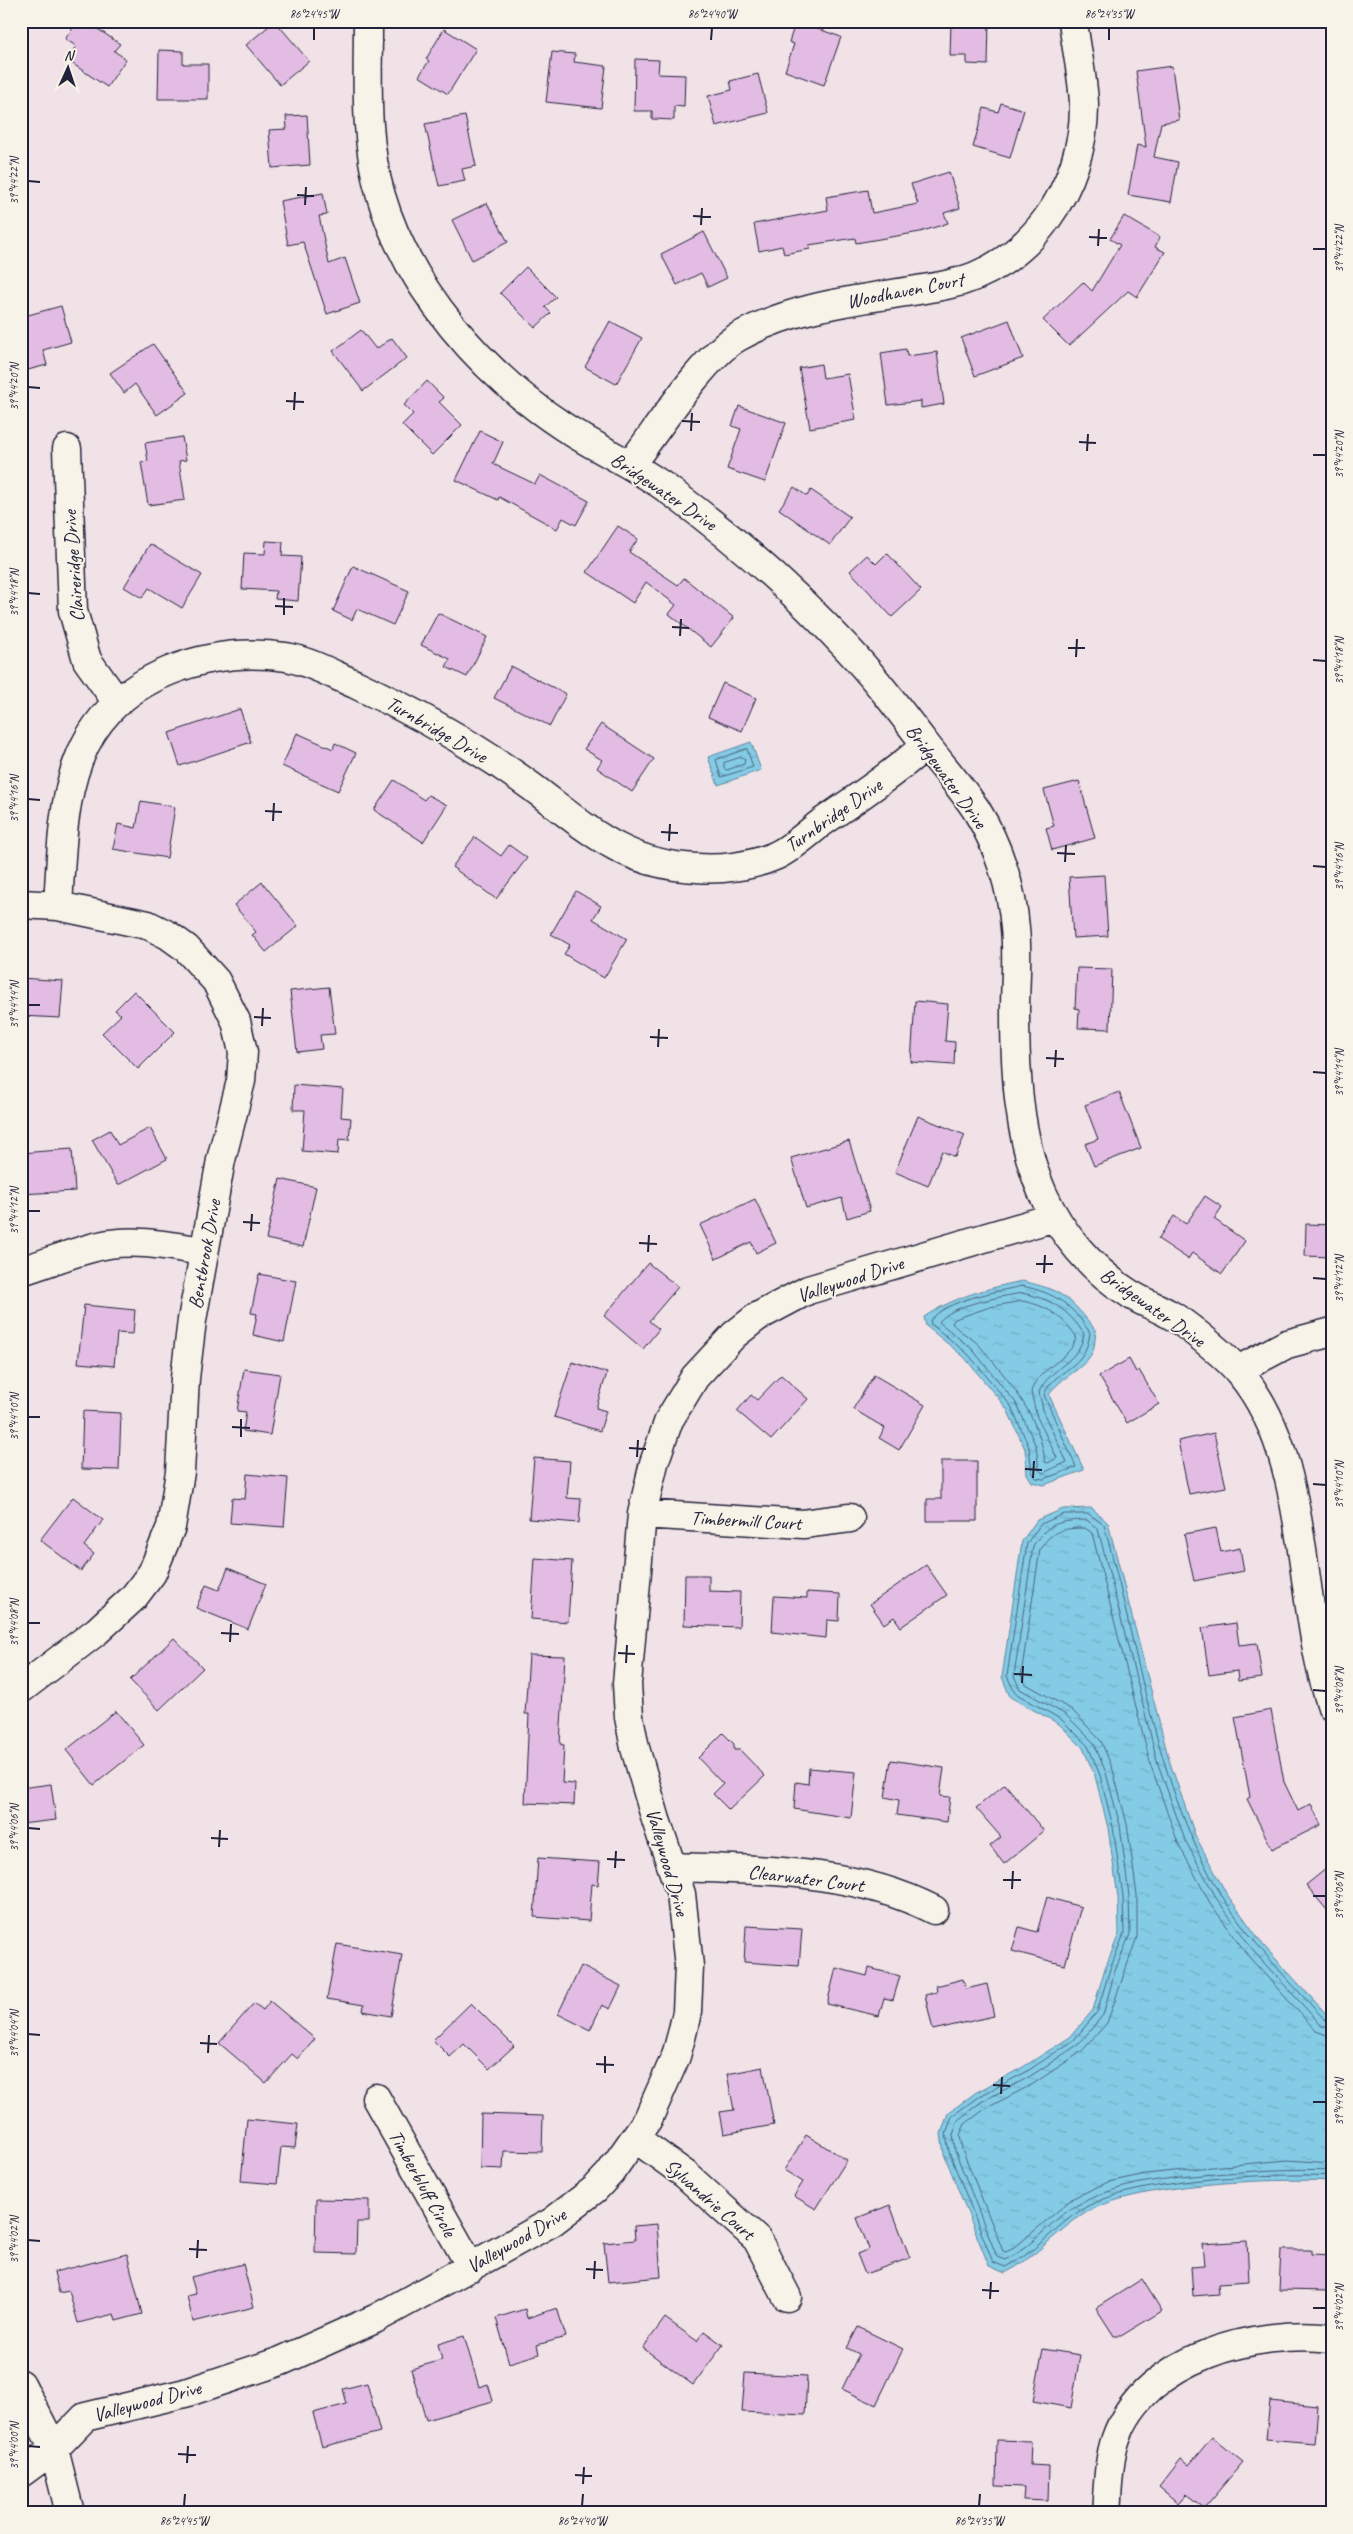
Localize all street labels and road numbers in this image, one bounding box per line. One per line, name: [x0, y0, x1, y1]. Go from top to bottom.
street label: Woodhaven Court: [845, 266, 969, 314]
street label: Bridgewater Drive: [606, 447, 723, 537]
street label: Claireridge Drive: [57, 508, 90, 623]
street label: Turnbridge Drive: [382, 690, 493, 769]
street label: Bridgewater Drive: [901, 719, 994, 834]
street label: Turnbridge Drive: [780, 772, 888, 858]
street label: Bentbrook Drive: [183, 1196, 227, 1311]
street label: Valleywood Drive: [794, 1250, 908, 1308]
street label: Bridgewater Drive: [1095, 1262, 1211, 1354]
street label: Timbermill Court: [690, 1505, 804, 1536]
street label: Valleywood Drive: [640, 1806, 695, 1920]
street label: Clearwater Court: [747, 1859, 867, 1898]
street label: Timberbluff Circle: [383, 2125, 463, 2242]
street label: Sylvandrie Court: [659, 2153, 762, 2247]
street label: Valleywood Drive: [462, 2201, 572, 2279]
street label: Valleywood Drive: [91, 2375, 205, 2428]

